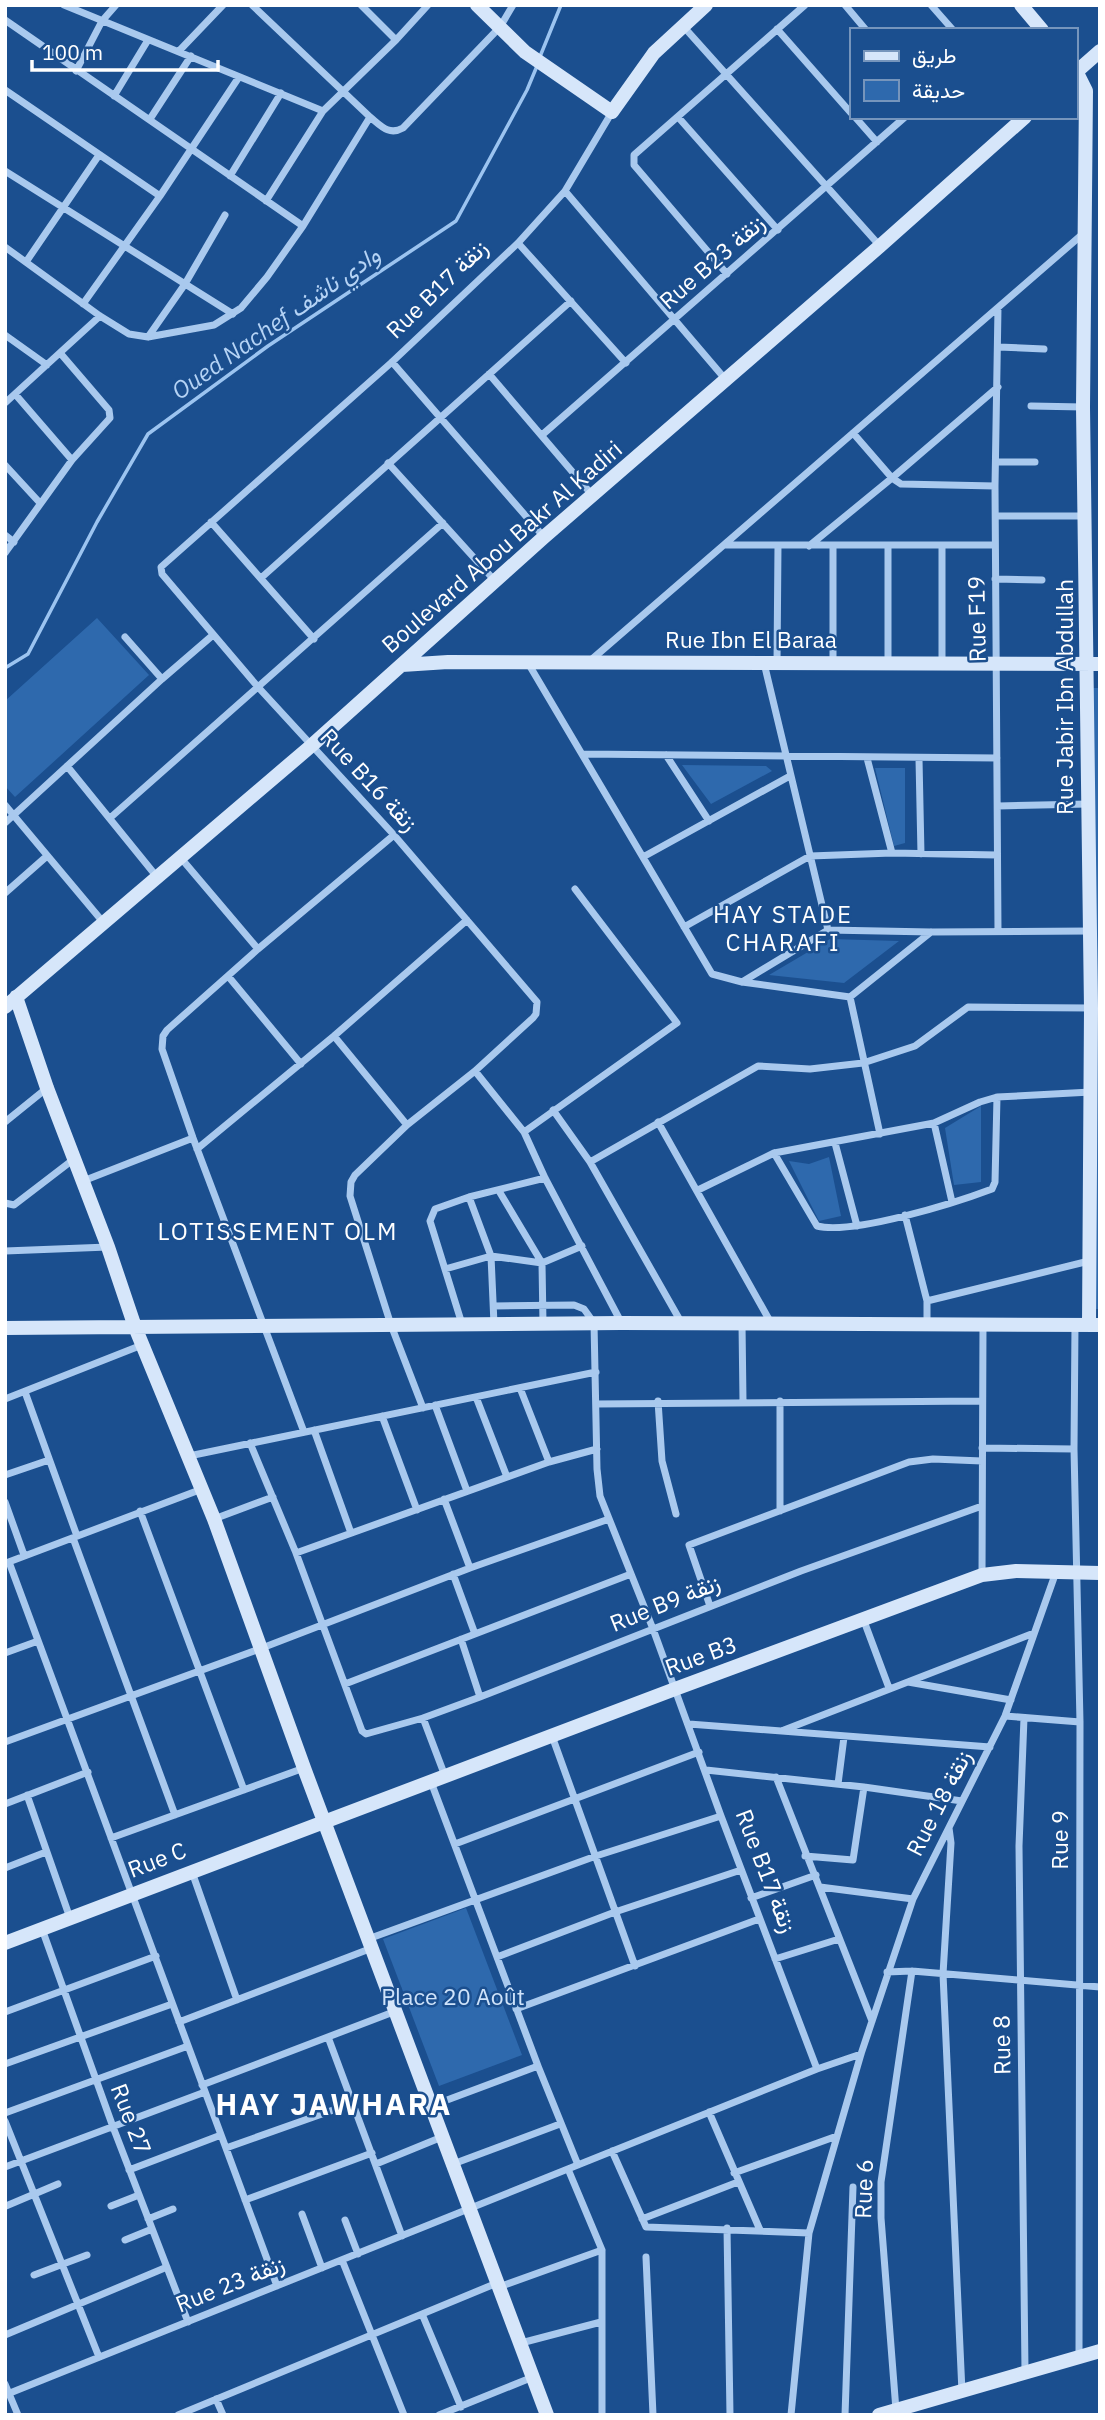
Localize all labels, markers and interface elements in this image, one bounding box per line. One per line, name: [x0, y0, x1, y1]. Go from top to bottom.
scale bar: [32, 28, 217, 72]
legend: [850, 28, 1077, 119]
text: 100 m: [42, 38, 103, 66]
text: طريق: [912, 41, 957, 69]
text: حديقة: [912, 76, 965, 104]
street label: Rue B23 زنقة: [652, 207, 771, 316]
street label: Rue B17 زنقة: [379, 232, 494, 345]
water label: Oued Nachef وادي ناشف: [165, 238, 388, 410]
street label: Boulevard Abou Bakr Al Kadiri: [375, 434, 628, 659]
street label: Rue F19: [960, 576, 992, 662]
street label: Rue Jabir Ibn Abdullah: [1049, 579, 1079, 815]
street label: Rue Ibn El Baraa: [665, 624, 837, 654]
street label: Rue B16 زنقة: [314, 722, 425, 838]
district label: HAY STADE CHARAFI: [713, 898, 853, 958]
district label: LOTISSEMENT OLM: [158, 1215, 398, 1247]
street label: Rue B9 زنقة: [605, 1566, 725, 1639]
street label: Rue B3: [660, 1628, 741, 1682]
street label: Rue 18 زنقة: [899, 1744, 978, 1861]
street label: Rue B17 زنقة: [729, 1805, 804, 1937]
street label: Rue 9: [1044, 1810, 1074, 1870]
street label: Rue C: [123, 1834, 190, 1884]
park label: Place 20 Août: [381, 1981, 525, 2011]
street label: Rue 8: [985, 2015, 1017, 2075]
street label: Rue 27: [105, 2079, 159, 2158]
district label: HAY JAWHARA: [216, 2084, 452, 2123]
street label: Rue 6: [847, 2159, 879, 2219]
street label: Rue 23 زنقة: [171, 2248, 289, 2319]

